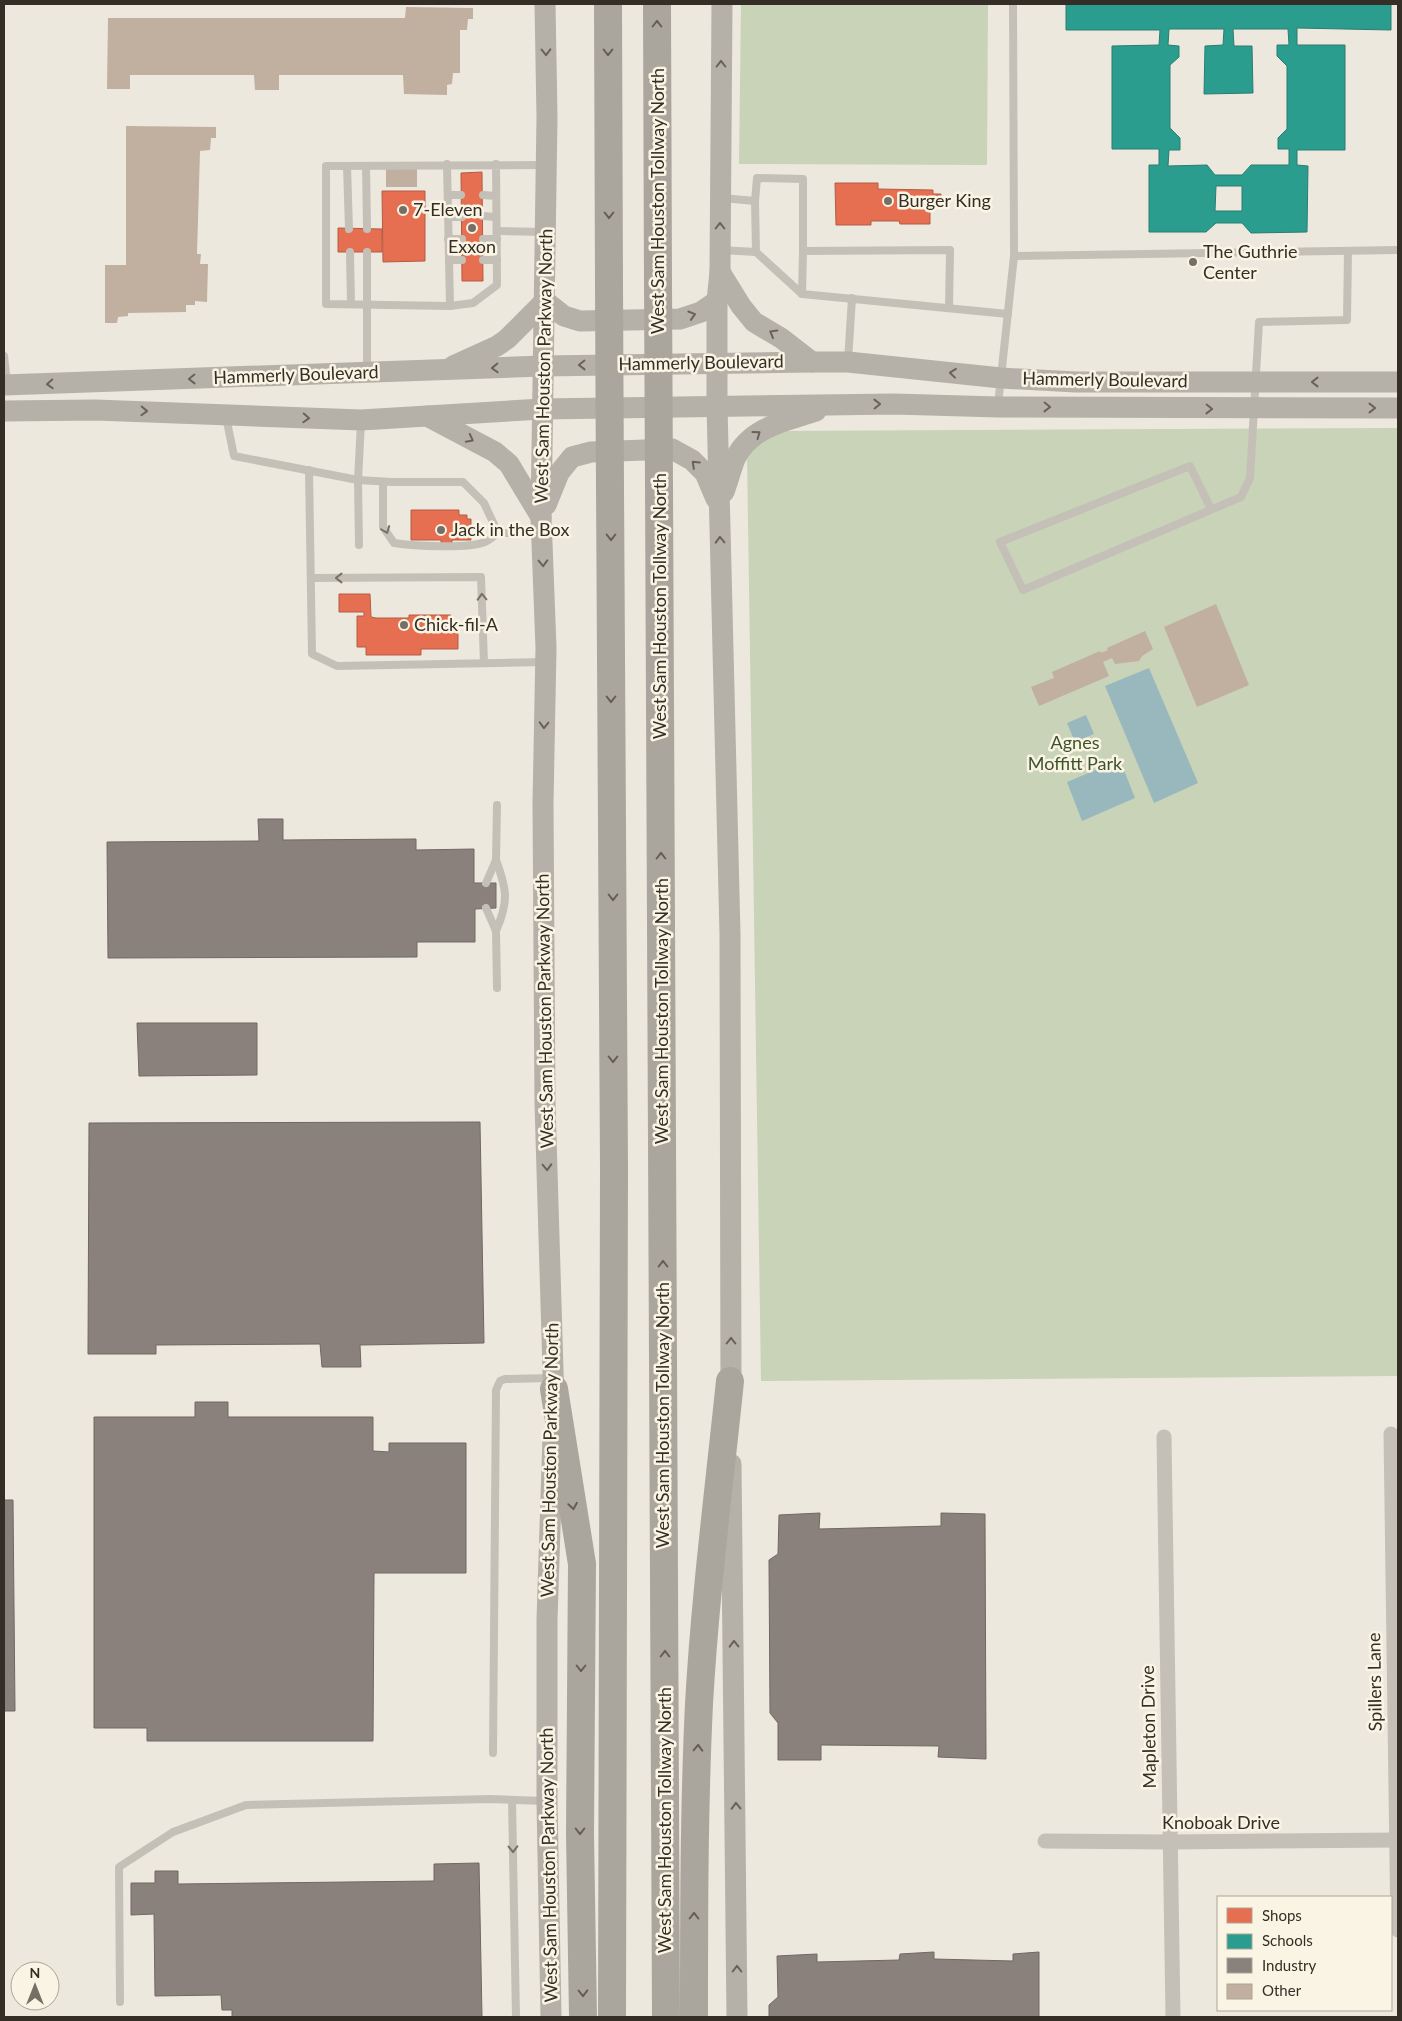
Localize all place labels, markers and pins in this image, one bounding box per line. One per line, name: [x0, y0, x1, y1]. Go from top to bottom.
place label: Burger King: [898, 189, 991, 211]
marker: Burger King: [882, 195, 894, 207]
place label: 7-Eleven: [413, 198, 483, 220]
marker: 7-Eleven: [397, 204, 409, 216]
marker: Exxon: [466, 222, 478, 234]
place label: Exxon: [448, 235, 496, 257]
place label: The Guthrie Center: [1203, 240, 1298, 283]
marker: The Guthrie Center: [1187, 256, 1199, 268]
place label: Jack in the Box: [451, 518, 569, 540]
marker: Jack in the Box: [435, 524, 447, 536]
place label: Chick-fil-A: [414, 613, 499, 635]
marker: Chick-fil-A: [398, 619, 410, 631]

